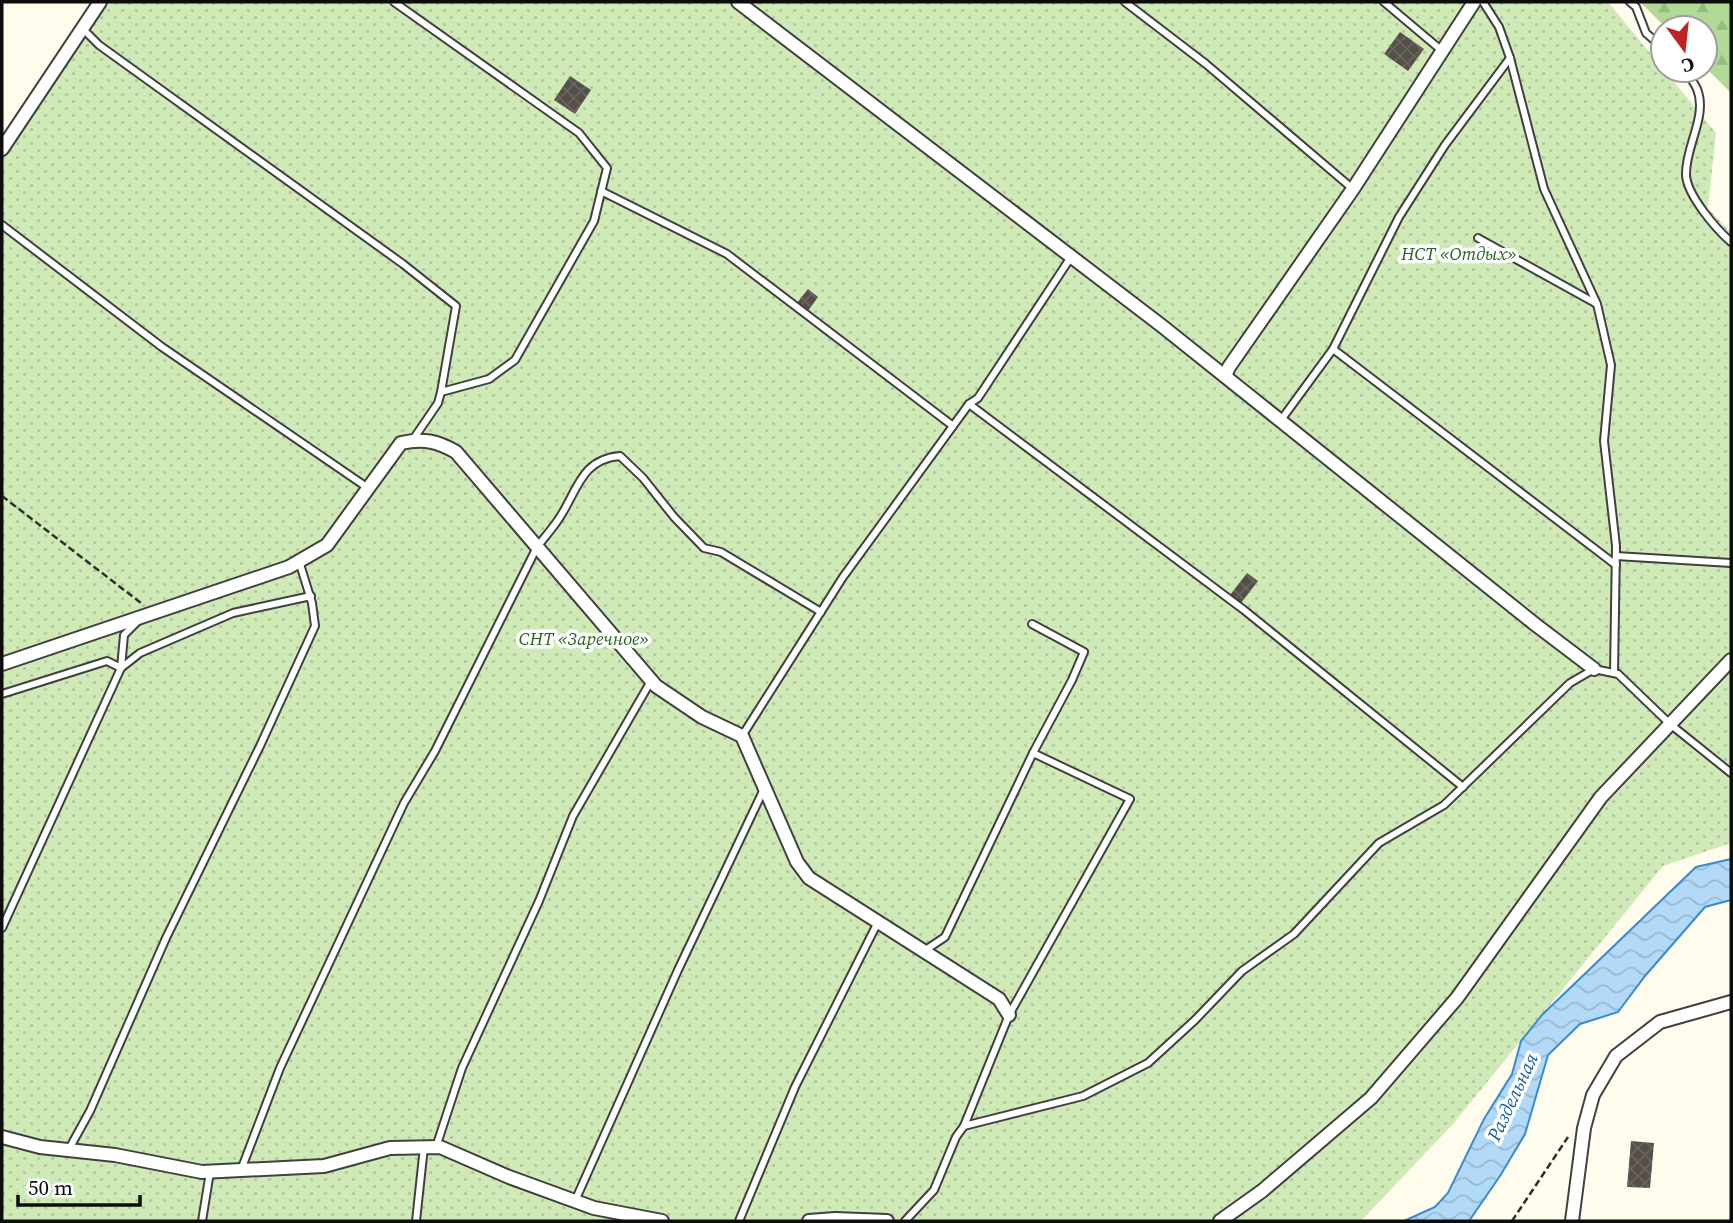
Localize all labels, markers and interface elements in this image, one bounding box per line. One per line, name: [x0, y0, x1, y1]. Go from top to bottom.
north arrow: [1649, 14, 1719, 84]
text: С: [1679, 51, 1697, 80]
park label: НСТ «Отдых»: [1400, 241, 1517, 266]
park label: СНТ «Заречное»: [519, 626, 649, 651]
water label: Раздельная: [1480, 1049, 1544, 1146]
scale bar: [18, 1164, 140, 1208]
text: 50 m: [28, 1173, 73, 1202]

